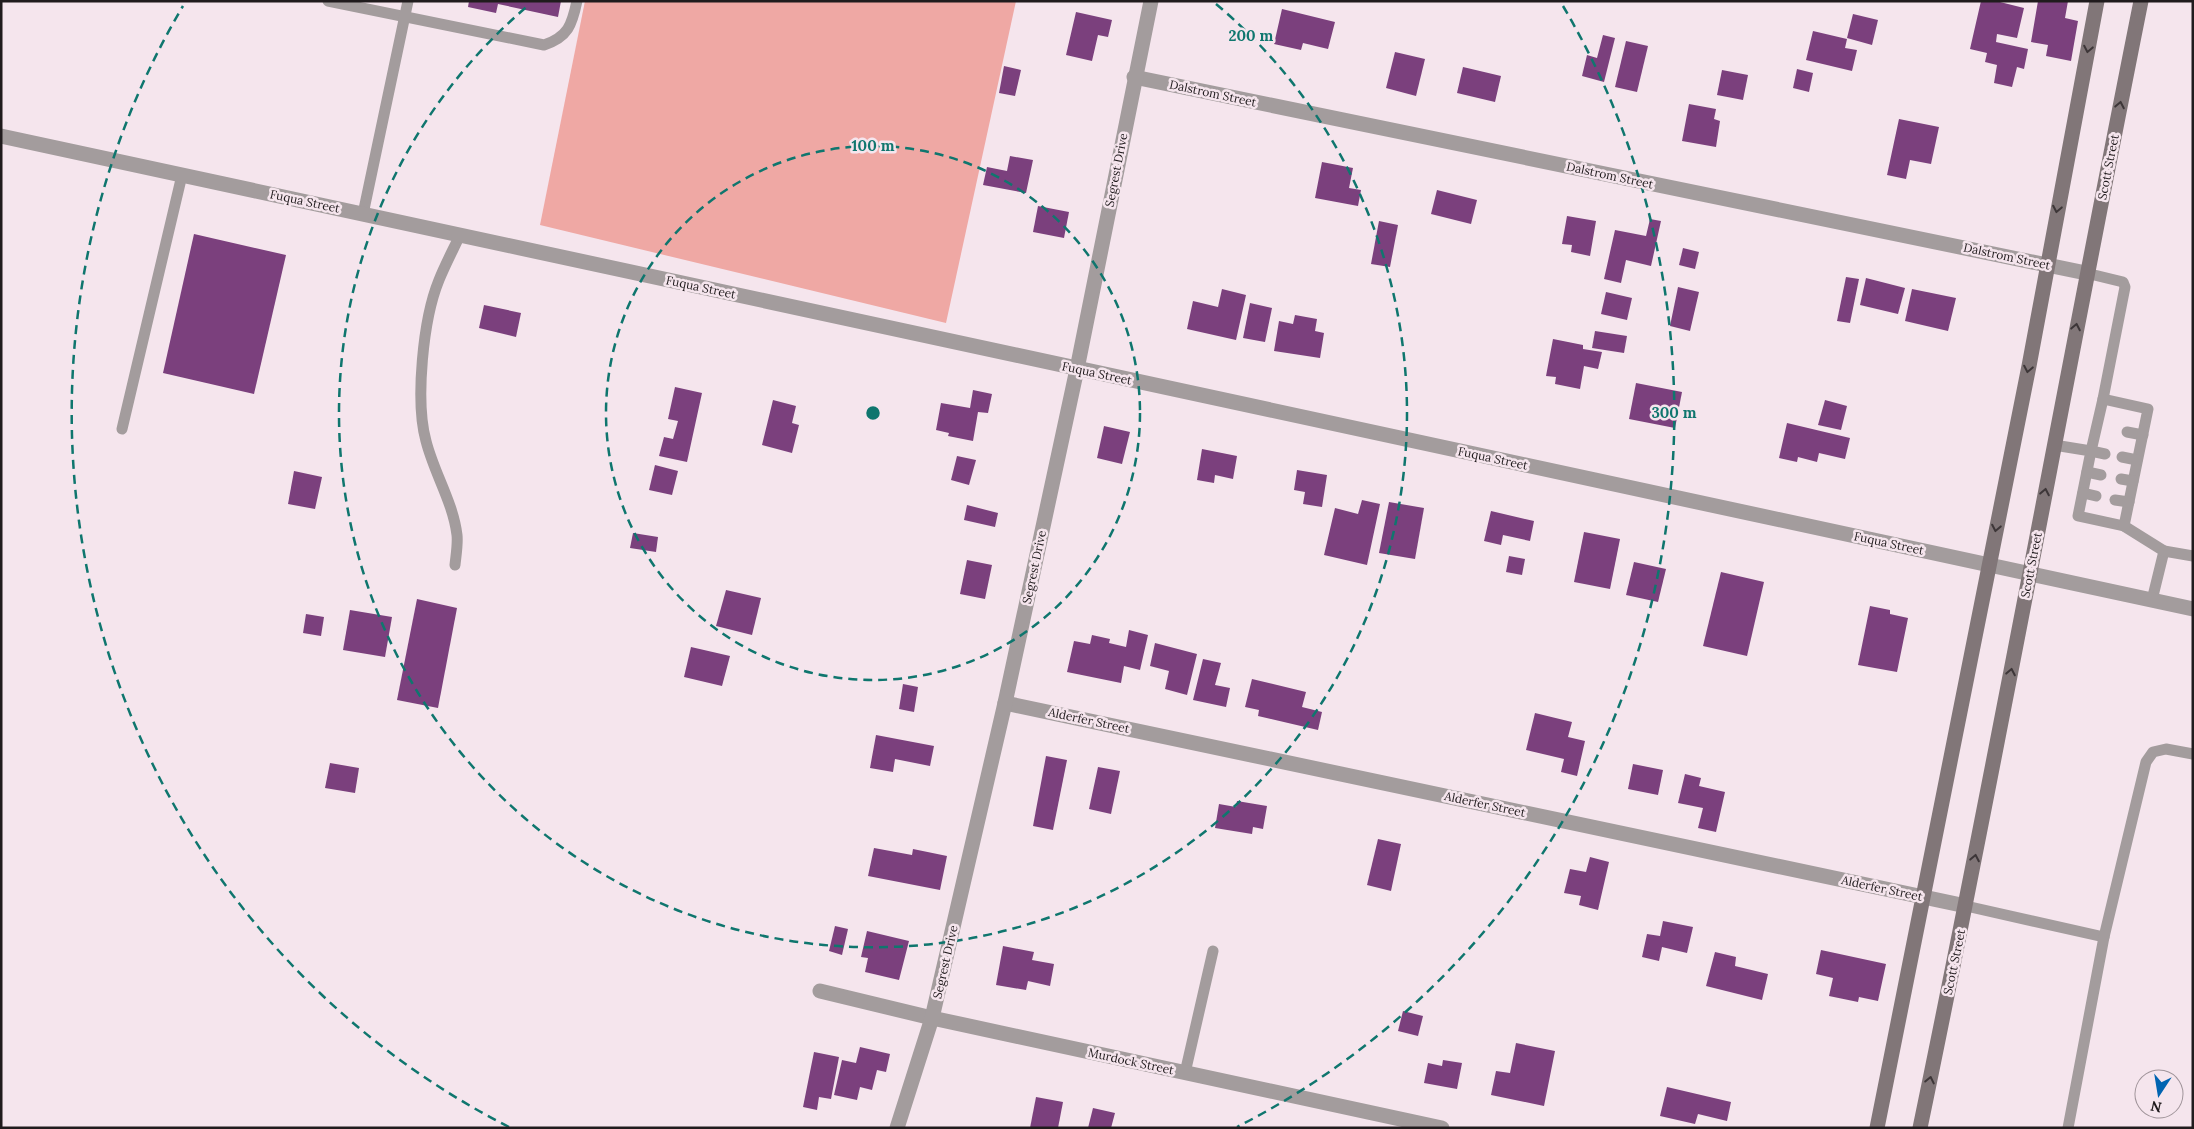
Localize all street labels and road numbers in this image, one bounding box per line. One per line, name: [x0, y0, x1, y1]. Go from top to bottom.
street label: Dalstrom Street: [1168, 76, 1258, 110]
street label: Segrest Drive: [1101, 131, 1131, 208]
street label: Scott Street: [2094, 132, 2122, 201]
street label: Dalstrom Street: [1565, 158, 1655, 192]
street label: Fuqua Street: [269, 186, 342, 216]
street label: Dalstrom Street: [1962, 239, 2052, 273]
street label: Fuqua Street: [665, 272, 738, 302]
street label: Fuqua Street: [1061, 358, 1134, 388]
street label: Fuqua Street: [1457, 443, 1530, 473]
street label: Segrest Drive: [1019, 528, 1049, 605]
street label: Fuqua Street: [1853, 528, 1926, 558]
street label: Scott Street: [2017, 530, 2045, 599]
street label: Alderfer Street: [1046, 704, 1131, 736]
street label: Alderfer Street: [1442, 788, 1527, 820]
street label: Alderfer Street: [1839, 872, 1924, 904]
street label: Segrest Drive: [929, 923, 961, 1000]
street label: Scott Street: [1940, 927, 1968, 996]
street label: Murdock Street: [1087, 1045, 1176, 1078]

